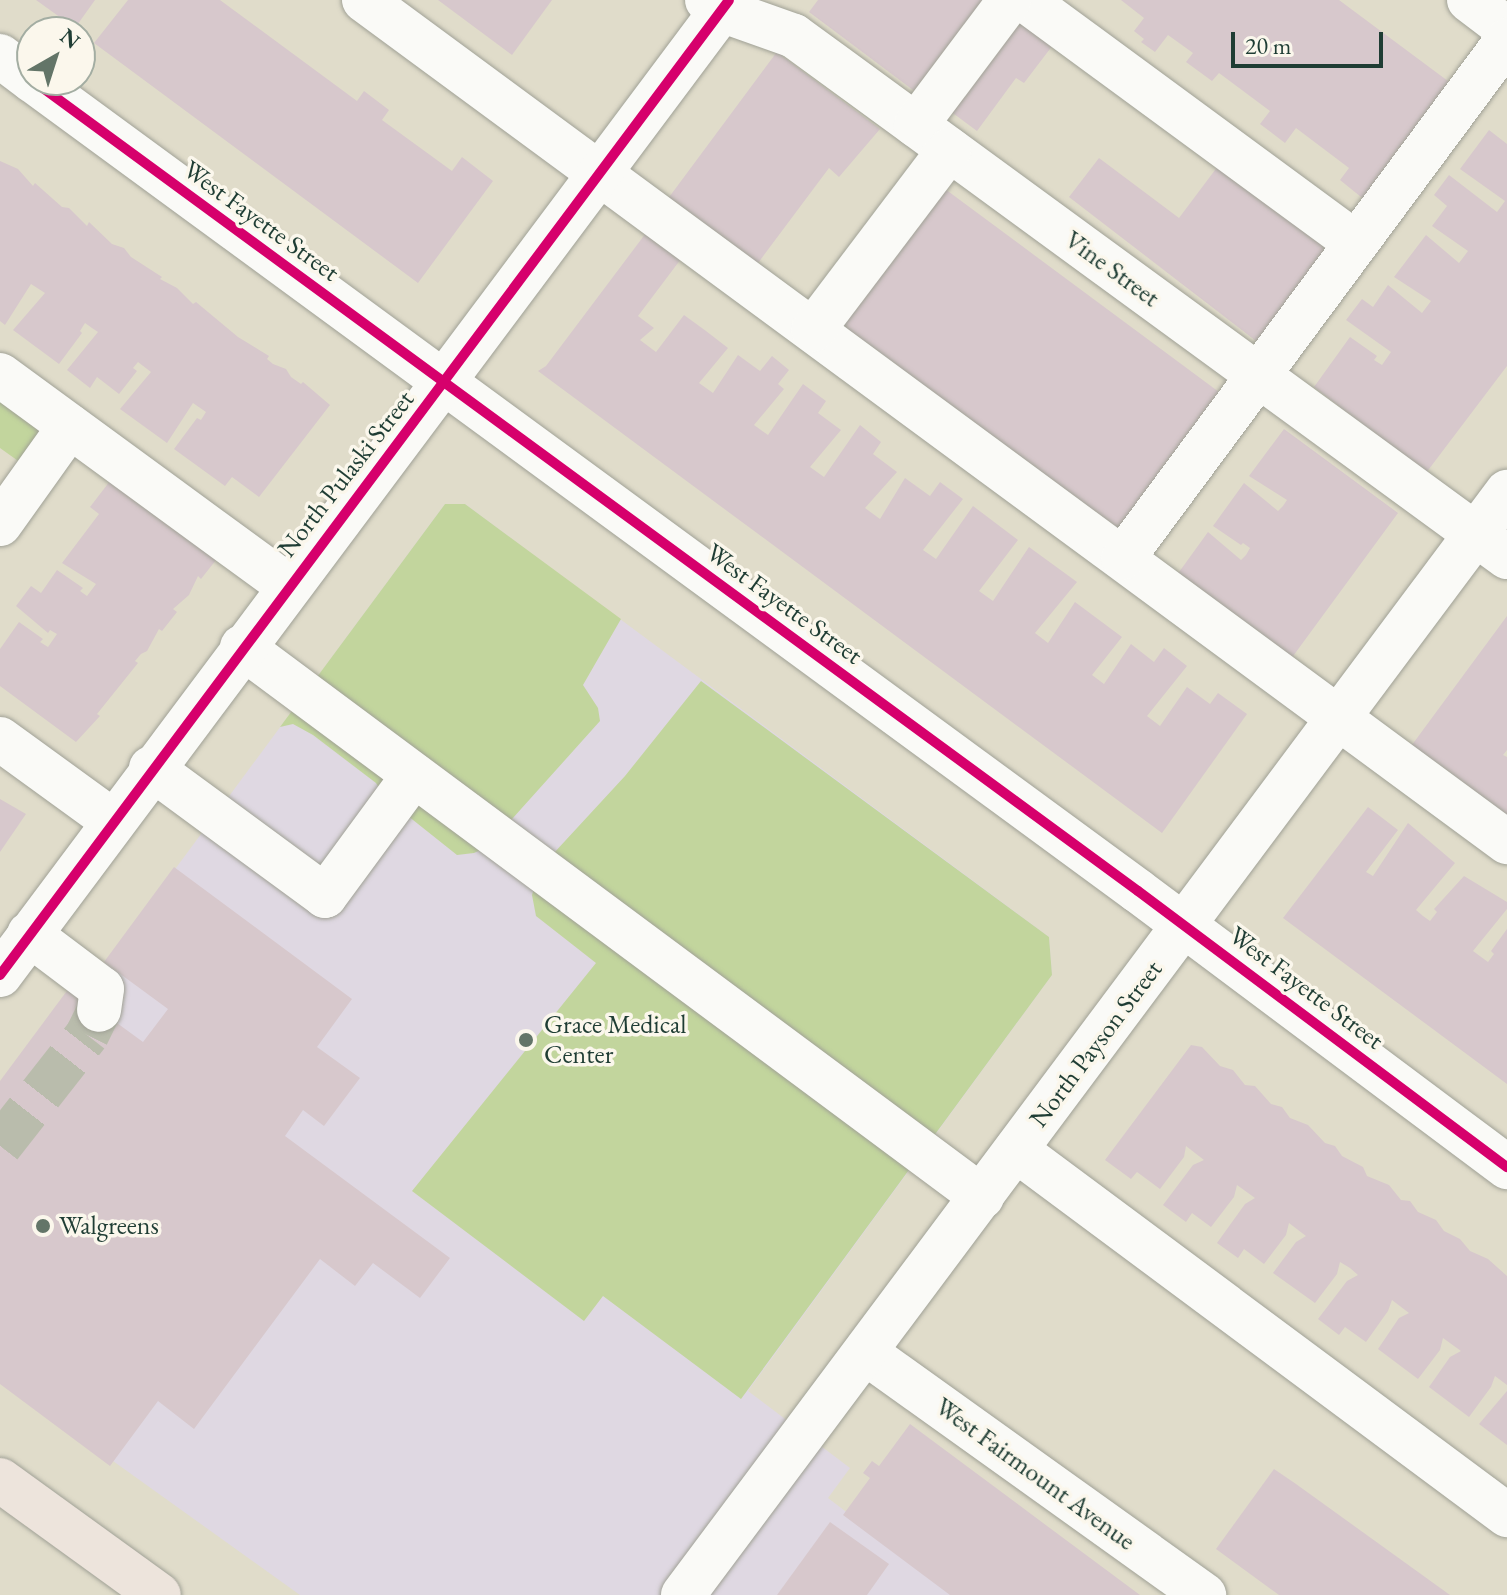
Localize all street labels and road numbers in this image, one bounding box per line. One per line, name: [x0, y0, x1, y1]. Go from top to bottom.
street label: West Fayette Street: [177, 154, 345, 288]
street label: Vine Street: [1059, 224, 1165, 314]
street label: North Pulaski Street: [271, 384, 421, 564]
street label: West Fayette Street: [700, 537, 868, 671]
street label: West Fayette Street: [1223, 920, 1389, 1056]
street label: North Payson Street: [1023, 954, 1169, 1134]
street label: West Fairmount Avenue: [929, 1391, 1141, 1557]

